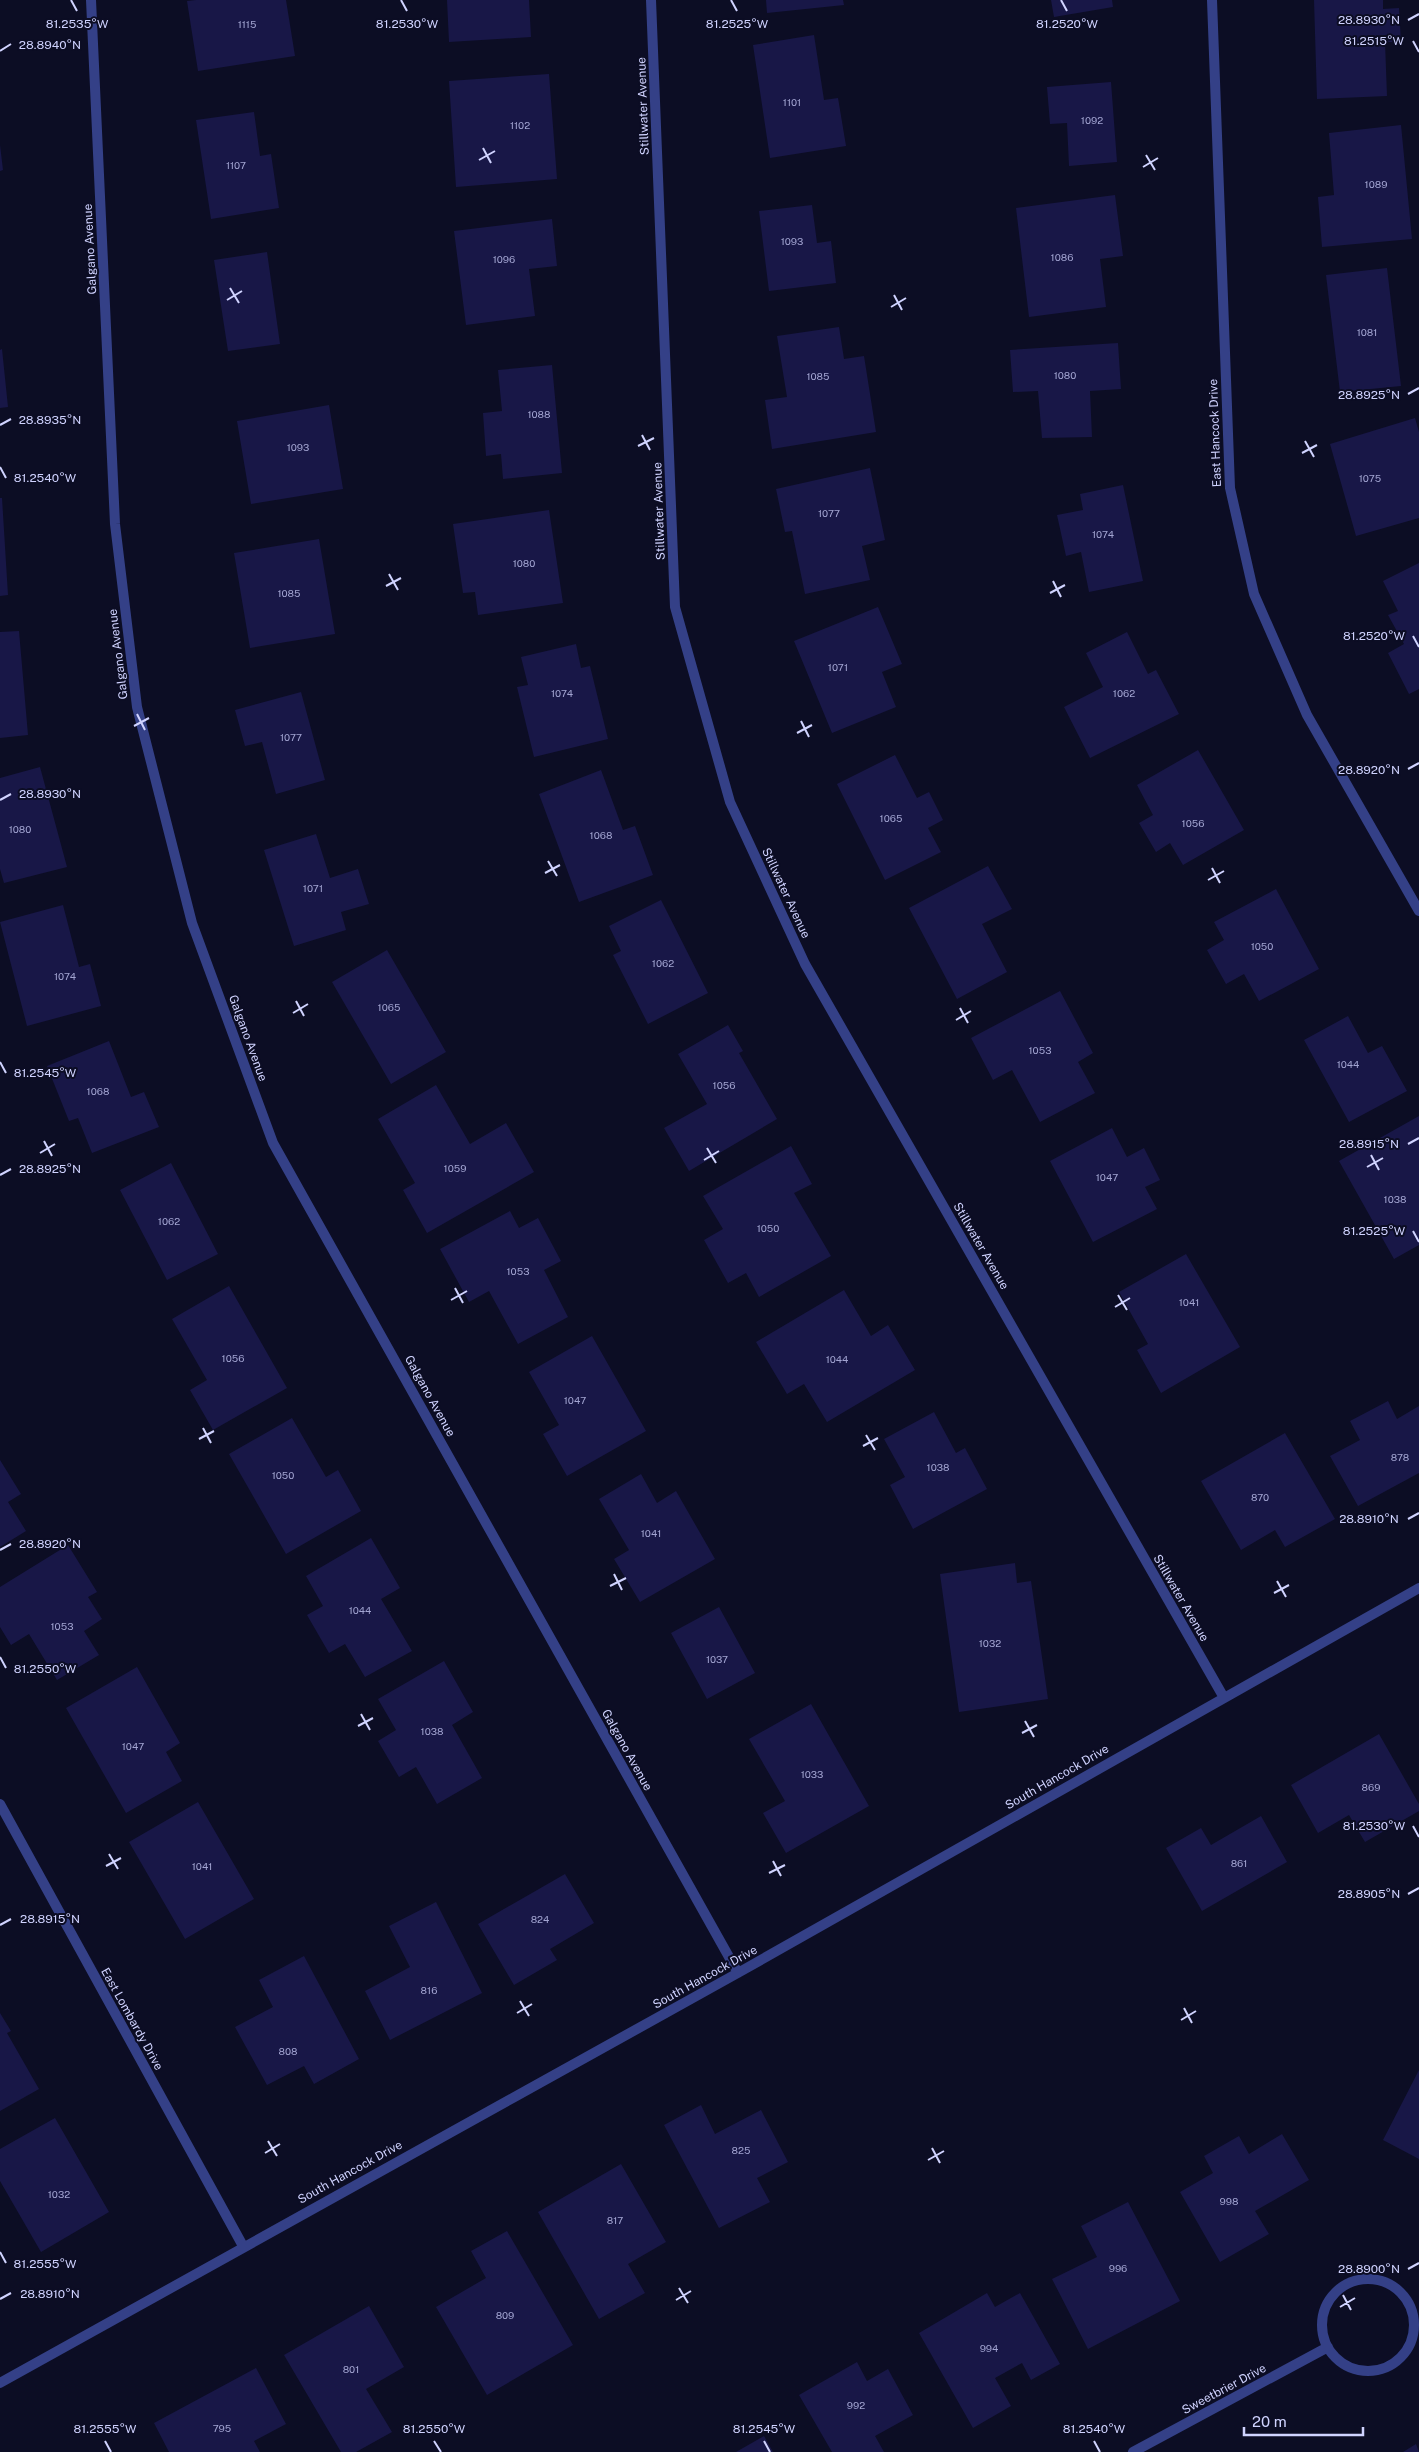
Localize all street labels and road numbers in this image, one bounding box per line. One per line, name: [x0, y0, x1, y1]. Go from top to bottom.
street label: Stillwater Avenue: [634, 57, 652, 155]
street label: Galgano Avenue: [81, 203, 99, 295]
street label: East Hancock Drive: [1206, 378, 1224, 487]
street label: Stillwater Avenue: [650, 462, 668, 560]
street label: Galgano Avenue: [105, 608, 130, 700]
street label: Stillwater Avenue: [759, 846, 813, 941]
street label: Galgano Avenue: [226, 993, 270, 1083]
street label: Stillwater Avenue: [950, 1200, 1012, 1292]
street label: Galgano Avenue: [402, 1353, 458, 1439]
street label: Stillwater Avenue: [1150, 1552, 1212, 1644]
street label: Galgano Avenue: [599, 1707, 655, 1793]
street label: South Hancock Drive: [1003, 1742, 1111, 1812]
street label: South Hancock Drive: [650, 1942, 760, 2012]
street label: East Lombardy Drive: [98, 1965, 166, 2073]
street label: South Hancock Drive: [295, 2137, 405, 2207]
street label: Sweetbrier Drive: [1180, 2361, 1269, 2417]

